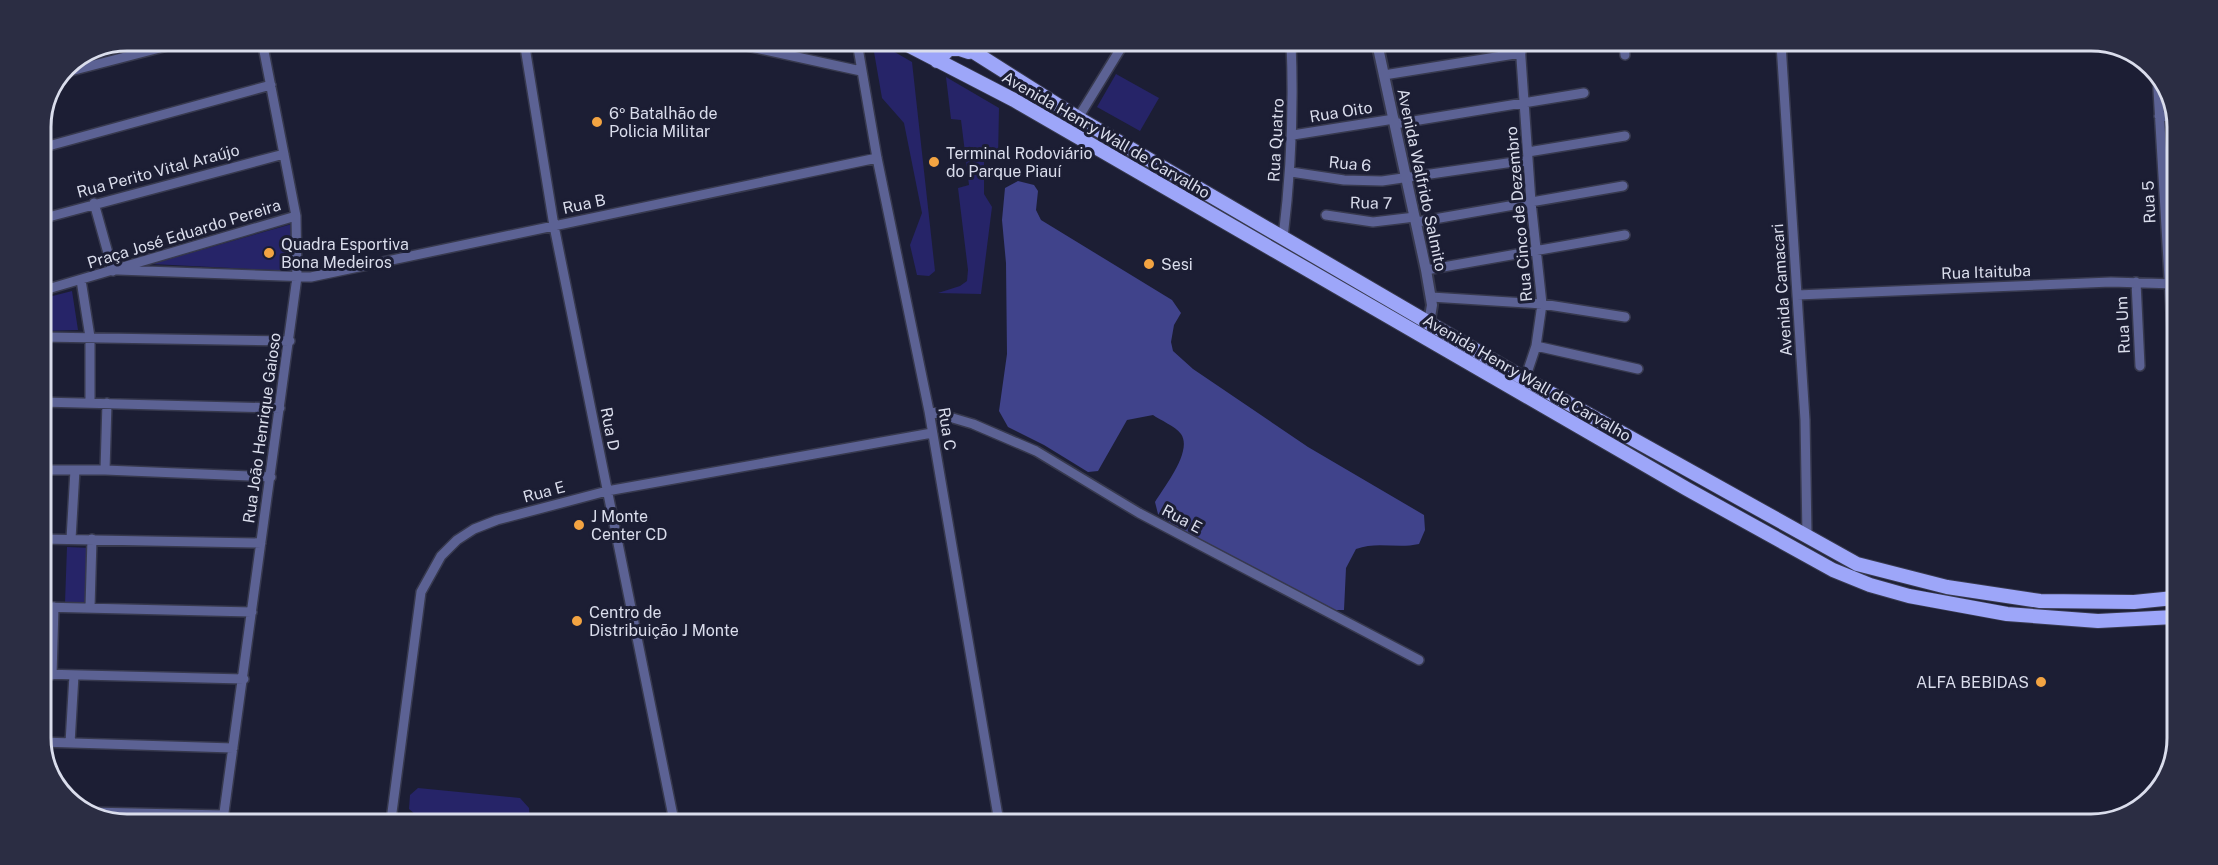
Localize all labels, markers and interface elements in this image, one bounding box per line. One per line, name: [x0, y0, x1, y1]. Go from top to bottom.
street label: Avenida Henry Wall de Carvalho: [999, 68, 1213, 202]
street label: Avenida Walfrido Salmito: [1393, 87, 1451, 273]
street label: Rua Quatro: [1264, 98, 1288, 182]
street label: Rua Oito: [1308, 98, 1374, 126]
place label: 6º Batalhão de Policia Militar: [609, 104, 718, 141]
marker: 6º Batalhão de Policia Militar: [590, 115, 604, 129]
street label: Rua Cinco de Dezembro: [1502, 126, 1536, 302]
street label: Rua Perito Vital Araújo: [75, 140, 241, 202]
place label: Terminal Rodoviário do Parque Piauí: [946, 144, 1093, 181]
street label: Rua 6: [1328, 153, 1372, 175]
marker: Terminal Rodoviário do Parque Piauí: [927, 155, 941, 169]
street label: Rua 5: [2138, 180, 2160, 224]
street label: Rua B: [561, 190, 607, 218]
street label: Rua 7: [1350, 193, 1392, 213]
street label: Praça José Eduardo Pereira: [85, 195, 283, 273]
street label: Avenida Camacari: [1768, 223, 1796, 357]
place label: Quadra Esportiva Bona Medeiros: [281, 235, 409, 272]
marker: Quadra Esportiva Bona Medeiros: [262, 246, 276, 260]
place label: Sesi: [1161, 255, 1193, 274]
marker: Sesi: [1142, 257, 1156, 271]
street label: Rua Itaituba: [1941, 261, 2031, 283]
street label: Rua Um: [2112, 296, 2134, 354]
street label: Avenida Henry Wall de Carvalho: [1420, 311, 1634, 445]
street label: Rua João Henrique Gaioso: [239, 331, 285, 525]
street label: Rua D: [596, 406, 624, 452]
street label: Rua C: [934, 406, 960, 452]
street label: Rua E: [521, 477, 567, 507]
street label: Rua E: [1159, 501, 1205, 537]
place label: J Monte Center CD: [591, 507, 667, 544]
marker: J Monte Center CD: [572, 518, 586, 532]
place label: Centro de Distribuição J Monte: [589, 603, 739, 640]
marker: Centro de Distribuição J Monte: [570, 614, 584, 628]
place label: ALFA BEBIDAS: [1916, 673, 2029, 692]
marker: ALFA BEBIDAS: [2034, 675, 2048, 689]

